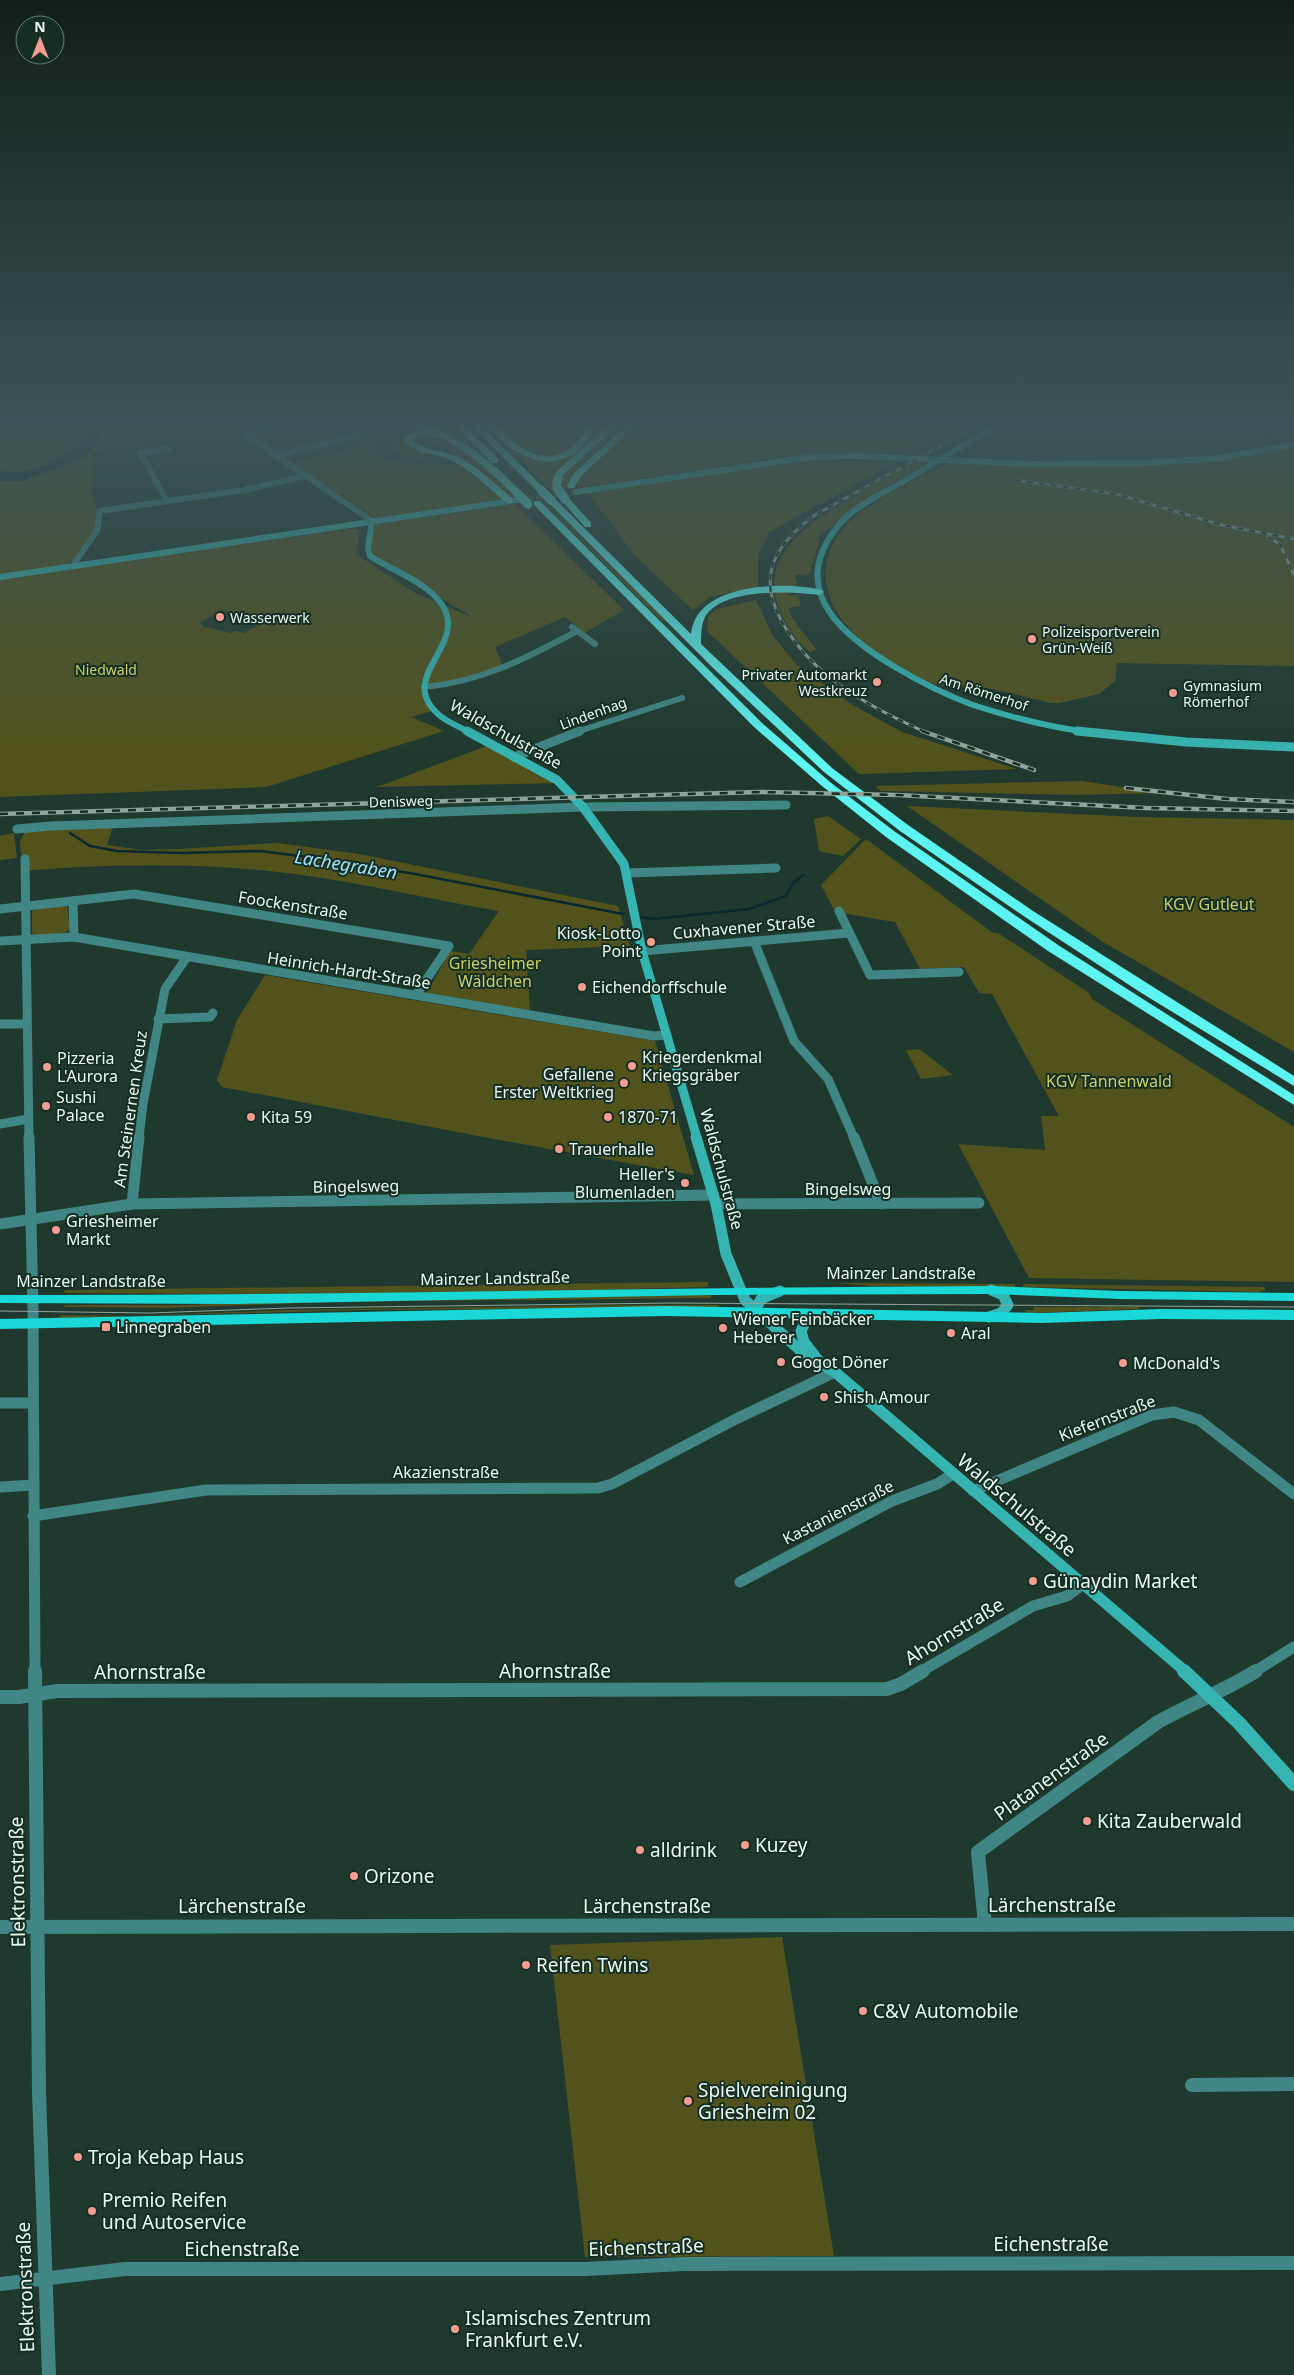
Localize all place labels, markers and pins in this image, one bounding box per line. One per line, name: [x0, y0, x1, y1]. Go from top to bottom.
place label: Wasserwerk: [230, 608, 310, 627]
marker: Wasserwerk: [214, 611, 226, 623]
place label: Polizeisportverein Grün-Weiß: [1042, 622, 1160, 657]
marker: Polizeisportverein Grün-Weiß: [1026, 633, 1038, 645]
place label: Privater Automarkt Westkreuz: [741, 665, 867, 700]
marker: Privater Automarkt Westkreuz: [871, 676, 883, 688]
place label: Gymnasium Römerhof: [1183, 676, 1262, 711]
marker: Gymnasium Römerhof: [1167, 687, 1179, 699]
place label: Kiosk-Lotto Point: [557, 922, 641, 962]
marker: Kiosk-Lotto Point: [645, 936, 657, 948]
place label: Eichendorffschule: [592, 976, 727, 998]
marker: Eichendorffschule: [576, 981, 588, 993]
place label: Kriegerdenkmal Kriegsgräber: [642, 1046, 762, 1086]
place label: Pizzeria L'Aurora: [57, 1047, 118, 1087]
marker: Kriegerdenkmal Kriegsgräber: [626, 1060, 638, 1072]
marker: Pizzeria L'Aurora: [41, 1061, 53, 1073]
place label: Gefallene Erster Weltkrieg: [494, 1063, 614, 1103]
marker: Gefallene Erster Weltkrieg: [618, 1077, 630, 1089]
place label: Sushi Palace: [56, 1086, 104, 1126]
marker: Sushi Palace: [40, 1100, 52, 1112]
place label: Kita 59: [261, 1106, 312, 1128]
place label: 1870-71: [618, 1106, 678, 1128]
marker: Kita 59: [245, 1111, 257, 1123]
marker: 1870-71: [602, 1111, 614, 1123]
place label: Trauerhalle: [569, 1138, 654, 1160]
marker: Trauerhalle: [553, 1143, 565, 1155]
place label: Heller's Blumenladen: [575, 1163, 675, 1203]
marker: Heller's Blumenladen: [679, 1177, 691, 1189]
place label: Griesheimer Markt: [66, 1210, 159, 1250]
marker: Griesheimer Markt: [50, 1224, 62, 1236]
place label: Wiener Feinbäcker Heberer: [733, 1308, 873, 1348]
place label: Linnegraben: [116, 1316, 211, 1338]
marker: Linnegraben: [100, 1321, 112, 1333]
marker: Wiener Feinbäcker Heberer: [717, 1322, 729, 1334]
place label: Aral: [961, 1322, 991, 1344]
marker: Aral: [945, 1327, 957, 1339]
place label: Gogot Döner: [791, 1351, 889, 1373]
place label: McDonald's: [1133, 1352, 1220, 1374]
marker: Gogot Döner: [775, 1356, 787, 1368]
marker: McDonald's: [1117, 1357, 1129, 1369]
place label: Shish Amour: [834, 1386, 930, 1408]
marker: Shish Amour: [818, 1391, 830, 1403]
place label: Günaydin Market: [1043, 1568, 1198, 1594]
marker: Günaydin Market: [1027, 1575, 1039, 1587]
place label: Kita Zauberwald: [1097, 1808, 1242, 1834]
marker: Kita Zauberwald: [1081, 1815, 1093, 1827]
place label: Kuzey: [755, 1832, 808, 1858]
place label: alldrink: [650, 1837, 717, 1863]
marker: Kuzey: [739, 1839, 751, 1851]
marker: alldrink: [634, 1844, 646, 1856]
place label: Orizone: [364, 1863, 434, 1889]
marker: Orizone: [348, 1870, 360, 1882]
place label: Reifen Twins: [536, 1952, 648, 1978]
marker: Reifen Twins: [520, 1959, 532, 1971]
place label: C&V Automobile: [873, 1998, 1019, 2024]
marker: C&V Automobile: [857, 2005, 869, 2017]
place label: Spielvereinigung Griesheim 02: [698, 2077, 848, 2125]
marker: Spielvereinigung Griesheim 02: [682, 2095, 694, 2107]
place label: Troja Kebap Haus: [88, 2144, 244, 2170]
marker: Troja Kebap Haus: [72, 2151, 84, 2163]
place label: Premio Reifen und Autoservice: [102, 2187, 246, 2235]
marker: Premio Reifen und Autoservice: [86, 2205, 98, 2217]
place label: Islamisches Zentrum Frankfurt e.V.: [465, 2305, 651, 2353]
marker: Islamisches Zentrum Frankfurt e.V.: [449, 2323, 461, 2335]

